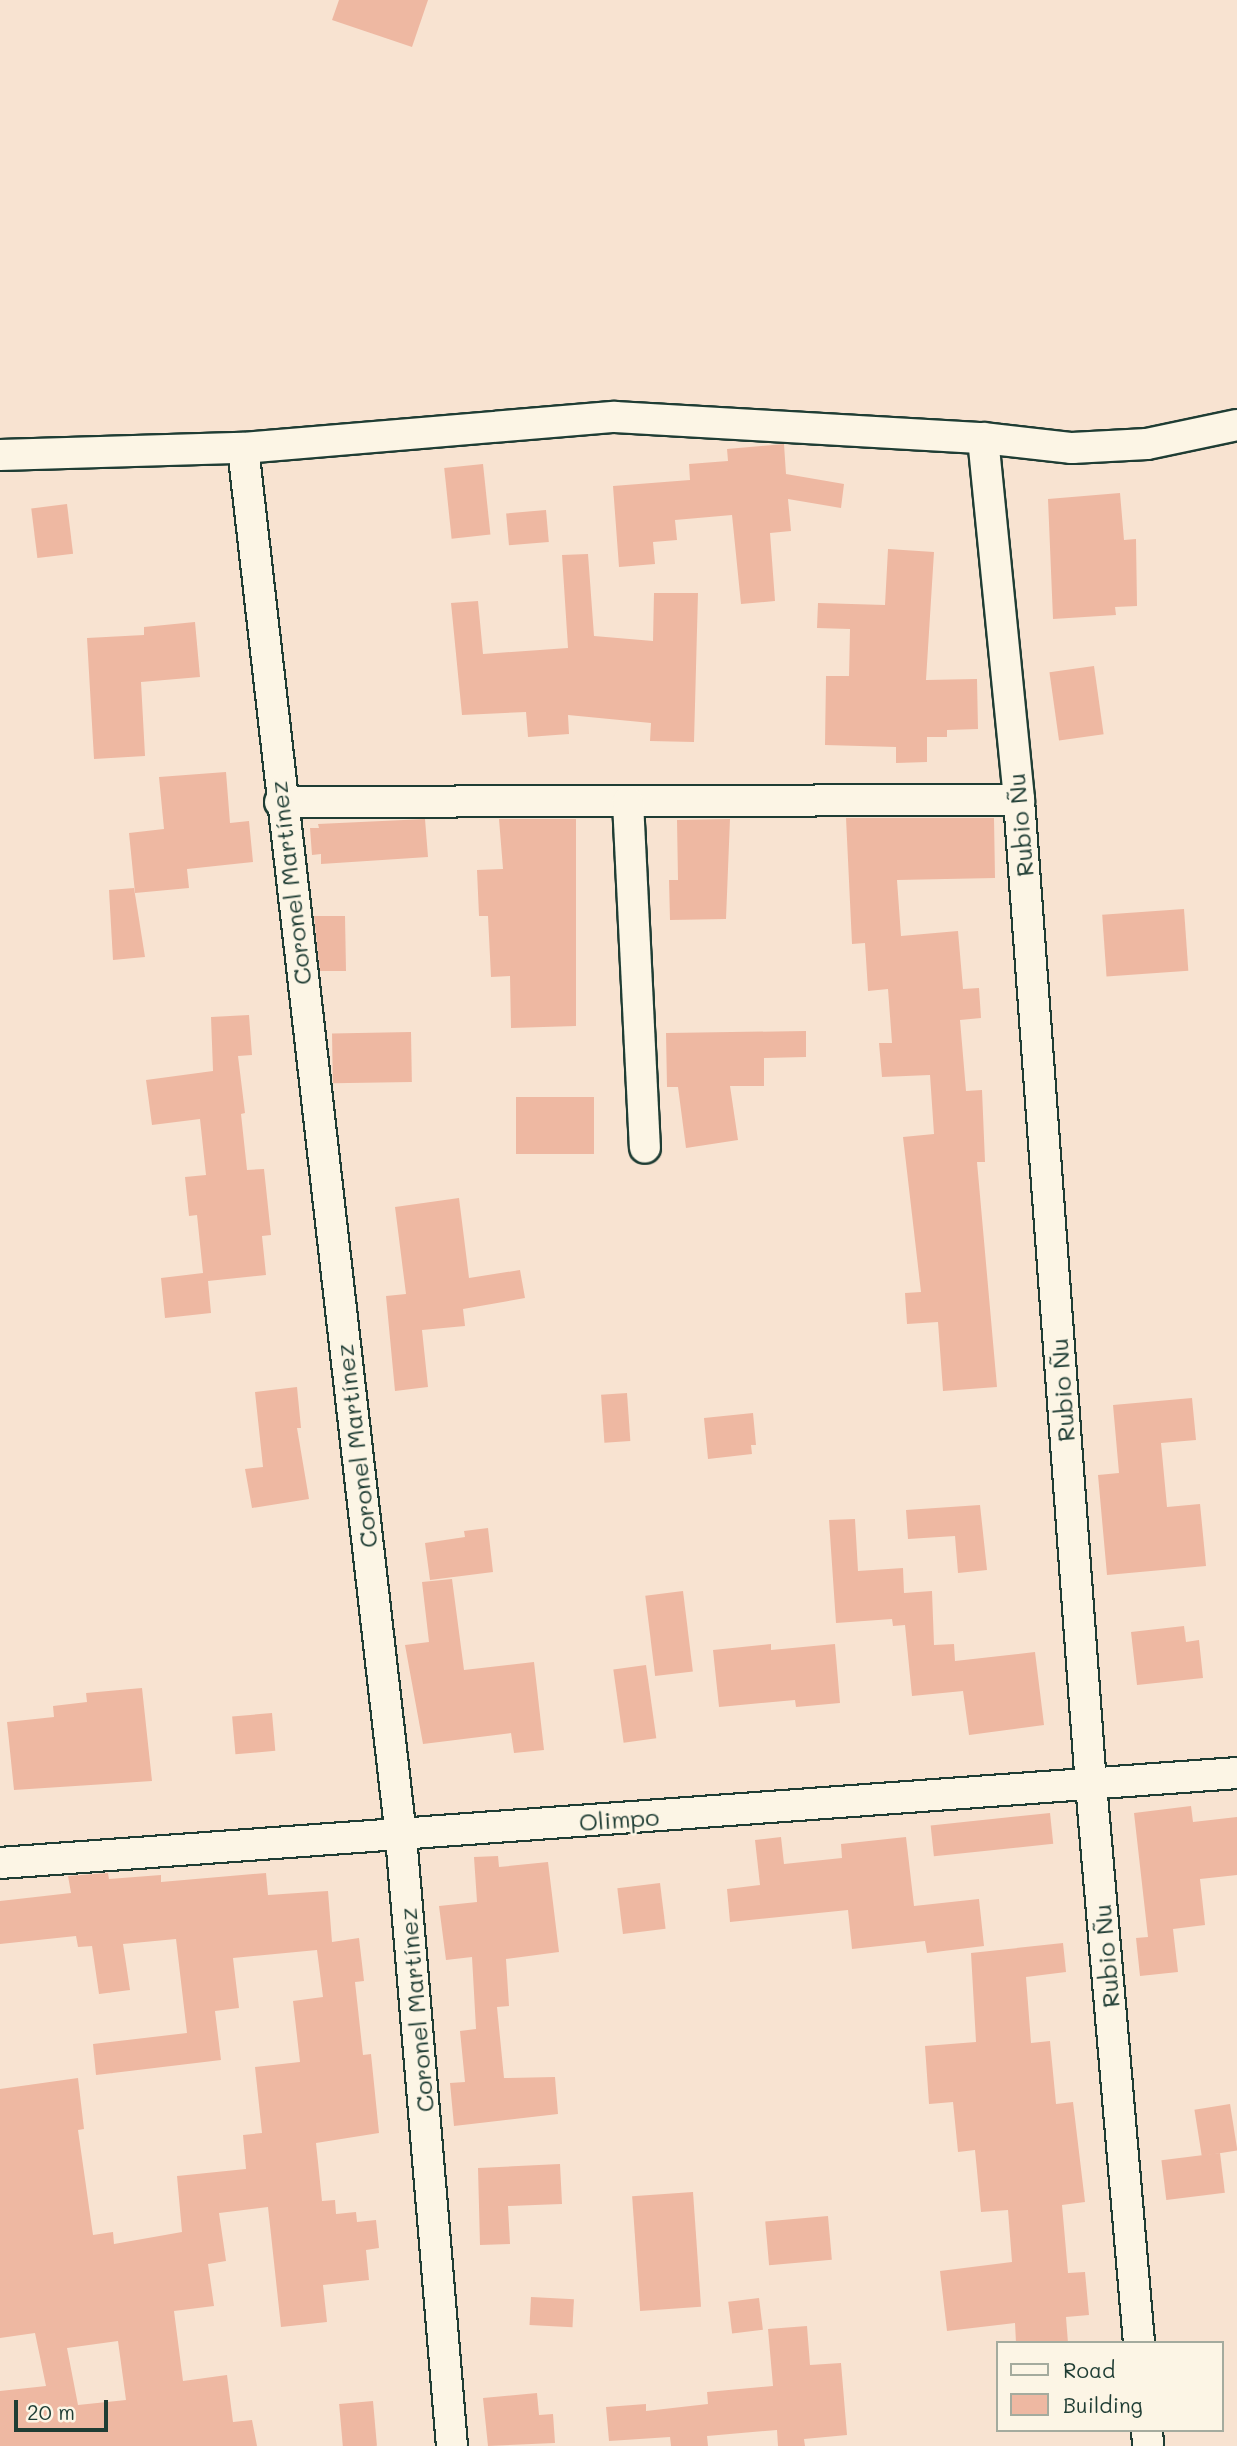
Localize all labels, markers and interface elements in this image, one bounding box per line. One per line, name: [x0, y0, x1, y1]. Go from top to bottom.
street label: Rubio Ñu: [1001, 772, 1039, 878]
street label: Coronel Martínez: [263, 779, 317, 987]
street label: Rubio Ñu: [1044, 1337, 1080, 1443]
street label: Coronel Martínez: [329, 1342, 383, 1550]
street label: Olimpo: [578, 1802, 660, 1836]
street label: Rubio Ñu: [1087, 1903, 1125, 2009]
street label: Coronel Martínez: [393, 1907, 439, 2113]
legend: [996, 2341, 1223, 2432]
text: Road: [1063, 2356, 1115, 2383]
scale bar: [18, 2386, 112, 2430]
text: Building: [1063, 2391, 1143, 2418]
text: 20 m: [27, 2398, 75, 2425]

